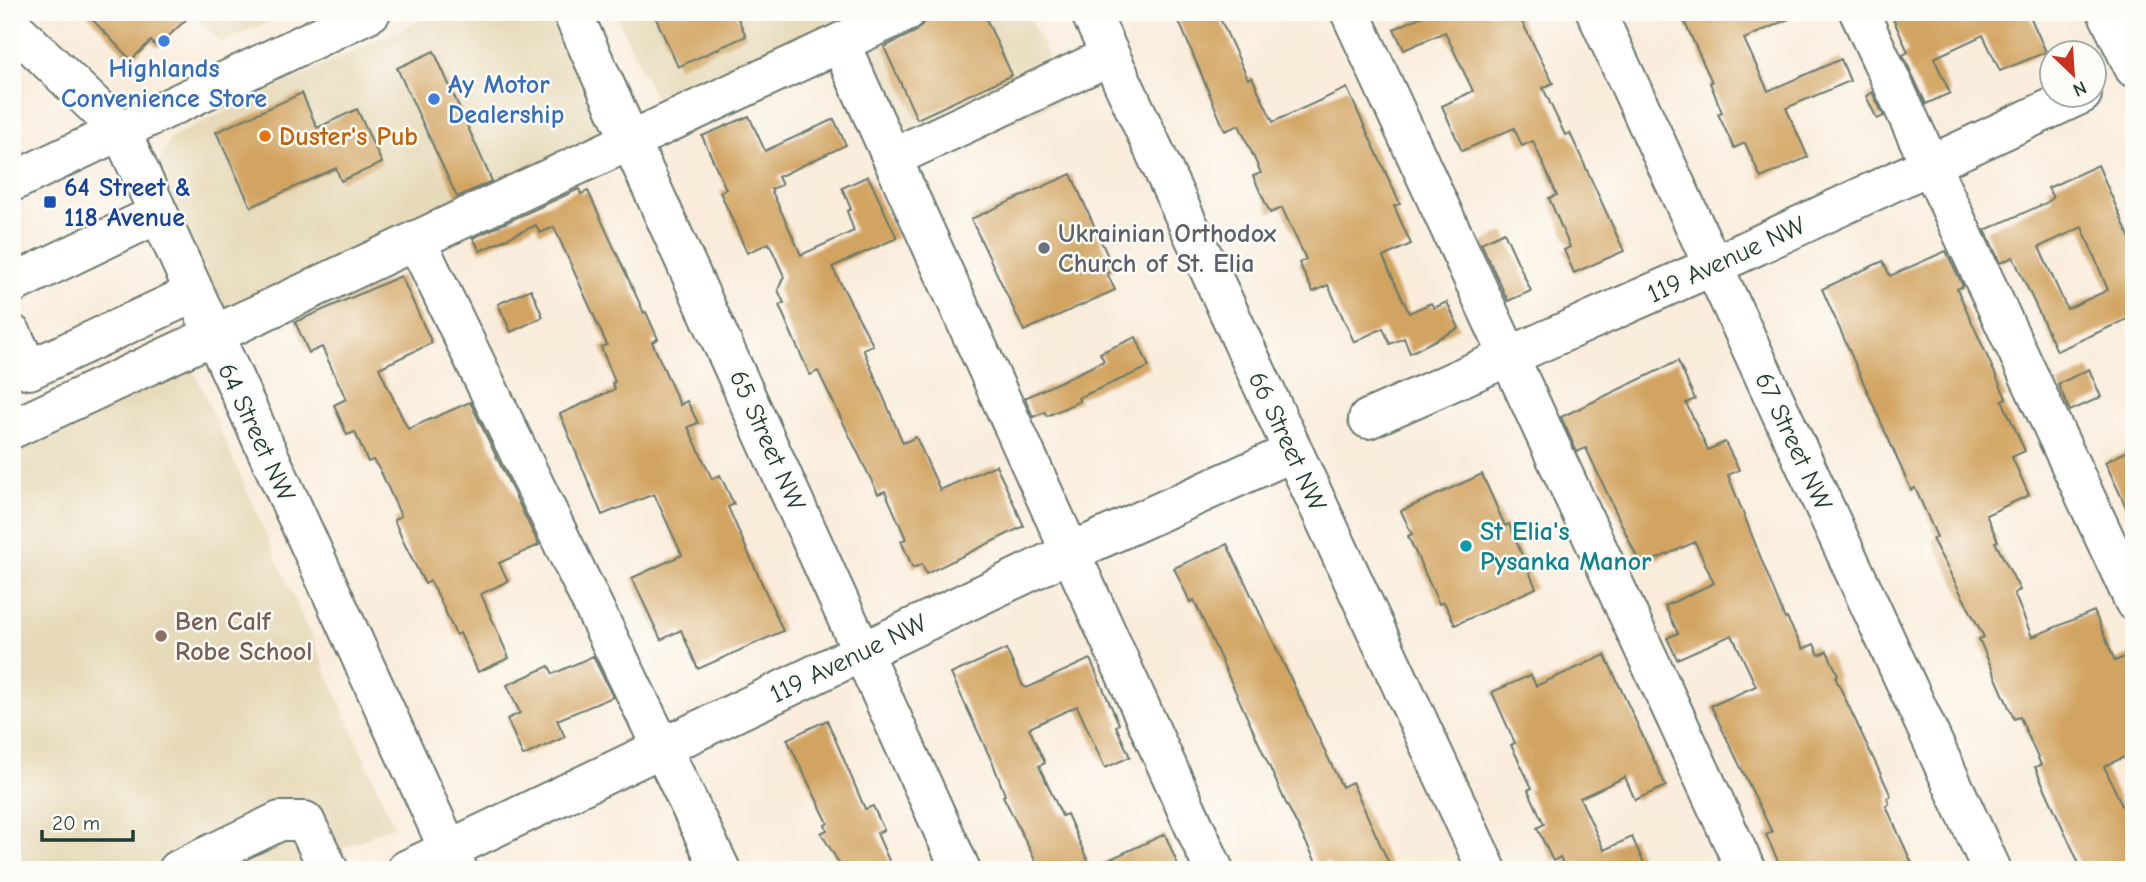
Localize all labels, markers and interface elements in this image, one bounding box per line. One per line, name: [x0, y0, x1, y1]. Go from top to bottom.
marker: Highlands Convenience Store: [156, 33, 172, 49]
north arrow: [2038, 38, 2108, 108]
place label: Highlands Convenience Store: [61, 54, 267, 114]
place label: Ay Motor Dealership: [448, 70, 564, 130]
text: N: [2069, 76, 2090, 101]
marker: Ay Motor Dealership: [426, 91, 442, 107]
place label: Duster's Pub: [279, 122, 418, 152]
marker: Duster's Pub: [257, 128, 273, 144]
place label: 64 Street & 118 Avenue: [64, 173, 191, 233]
marker: 64 Street & 118 Avenue: [42, 194, 58, 210]
street label: 119 Avenue NW: [1643, 210, 1810, 310]
place label: Ukrainian Orthodox Church of St. Elia: [1058, 219, 1276, 279]
marker: Ukrainian Orthodox Church of St. Elia: [1036, 240, 1052, 256]
street label: 64 Street NW: [211, 359, 301, 507]
street label: 65 Street NW: [723, 366, 812, 516]
street label: 66 Street NW: [1242, 367, 1333, 516]
street label: 67 Street NW: [1748, 368, 1838, 515]
place label: St Elia's Pysanka Manor: [1480, 517, 1652, 577]
marker: St Elia's Pysanka Manor: [1458, 538, 1474, 554]
place label: Ben Calf Robe School: [175, 607, 312, 667]
street label: 119 Avenue NW: [765, 608, 932, 710]
marker: Ben Calf Robe School: [153, 628, 169, 644]
scale bar: [42, 798, 133, 842]
text: 20 m: [52, 811, 100, 835]

